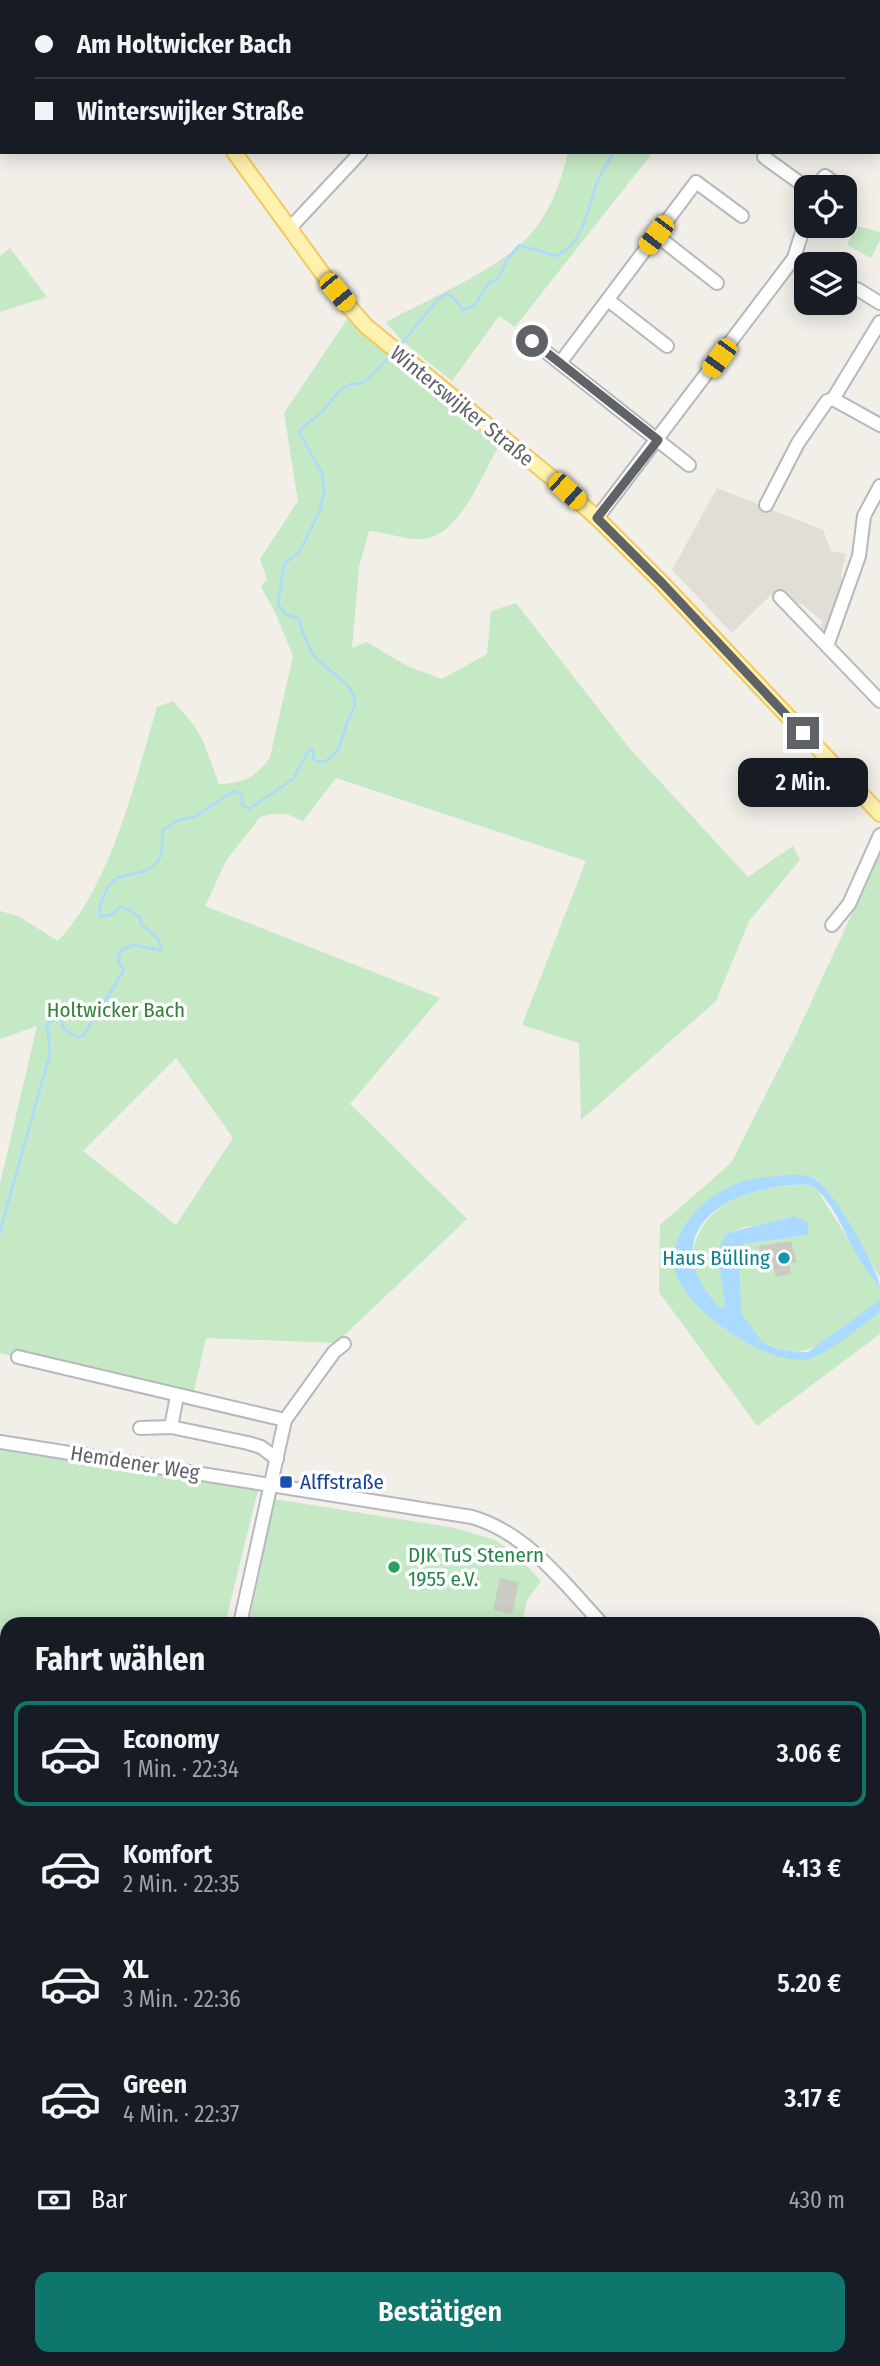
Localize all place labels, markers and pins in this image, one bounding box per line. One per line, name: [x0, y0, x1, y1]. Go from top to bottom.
place label: Haus Bülling: [662, 1245, 770, 1271]
marker: Haus Bülling: [776, 1250, 792, 1266]
place label: Alffstraße: [300, 1469, 384, 1495]
marker: Alffstraße: [278, 1474, 294, 1490]
place label: DJK TuS Stenern 1955 e.V.: [408, 1542, 544, 1592]
marker: DJK TuS Stenern 1955 e.V.: [386, 1559, 402, 1575]

